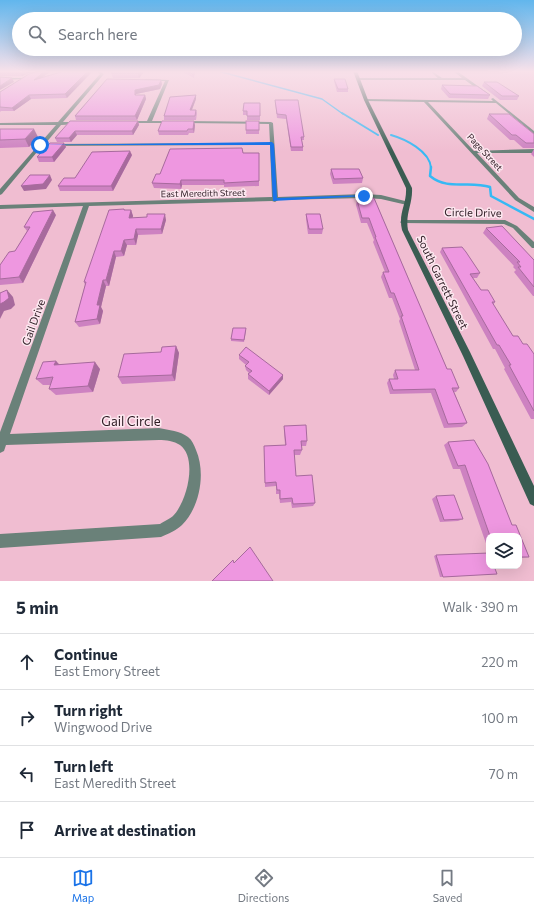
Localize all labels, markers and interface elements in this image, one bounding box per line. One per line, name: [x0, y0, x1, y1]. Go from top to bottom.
search box: [12, 12, 522, 56]
icon: search: [26, 23, 48, 45]
text: Search here: [58, 25, 137, 43]
street label: Page Street: [465, 131, 505, 173]
route start: [31, 136, 49, 154]
street label: East Meredith Street: [161, 187, 246, 199]
route end: [355, 187, 373, 205]
street label: Circle Drive: [444, 205, 502, 219]
street label: South Garrett Street: [415, 233, 472, 331]
street label: Gail Drive: [19, 297, 47, 347]
street label: Gail Circle: [101, 413, 161, 429]
map controls: [486, 533, 522, 569]
button: layers: [486, 533, 522, 569]
text: 5 min: [16, 597, 59, 618]
text: Walk · 390 m: [443, 599, 518, 615]
text: Continue: [54, 645, 118, 663]
icon: ahead: [16, 651, 38, 673]
text: 220 m: [481, 654, 518, 670]
text: East Emory Street: [54, 663, 160, 679]
text: Turn right: [54, 701, 123, 719]
icon: right: [16, 707, 38, 729]
text: 100 m: [482, 710, 518, 726]
text: Wingwood Drive: [54, 719, 152, 735]
text: Turn left: [54, 757, 113, 775]
icon: left: [16, 763, 38, 785]
text: 70 m: [489, 766, 518, 782]
text: East Meredith Street: [54, 775, 176, 791]
icon: arrive: [16, 819, 38, 841]
text: Arrive at destination: [54, 821, 196, 839]
tab: Map: [72, 867, 94, 904]
tab: Directions: [238, 867, 289, 904]
tab: Saved: [433, 867, 462, 904]

